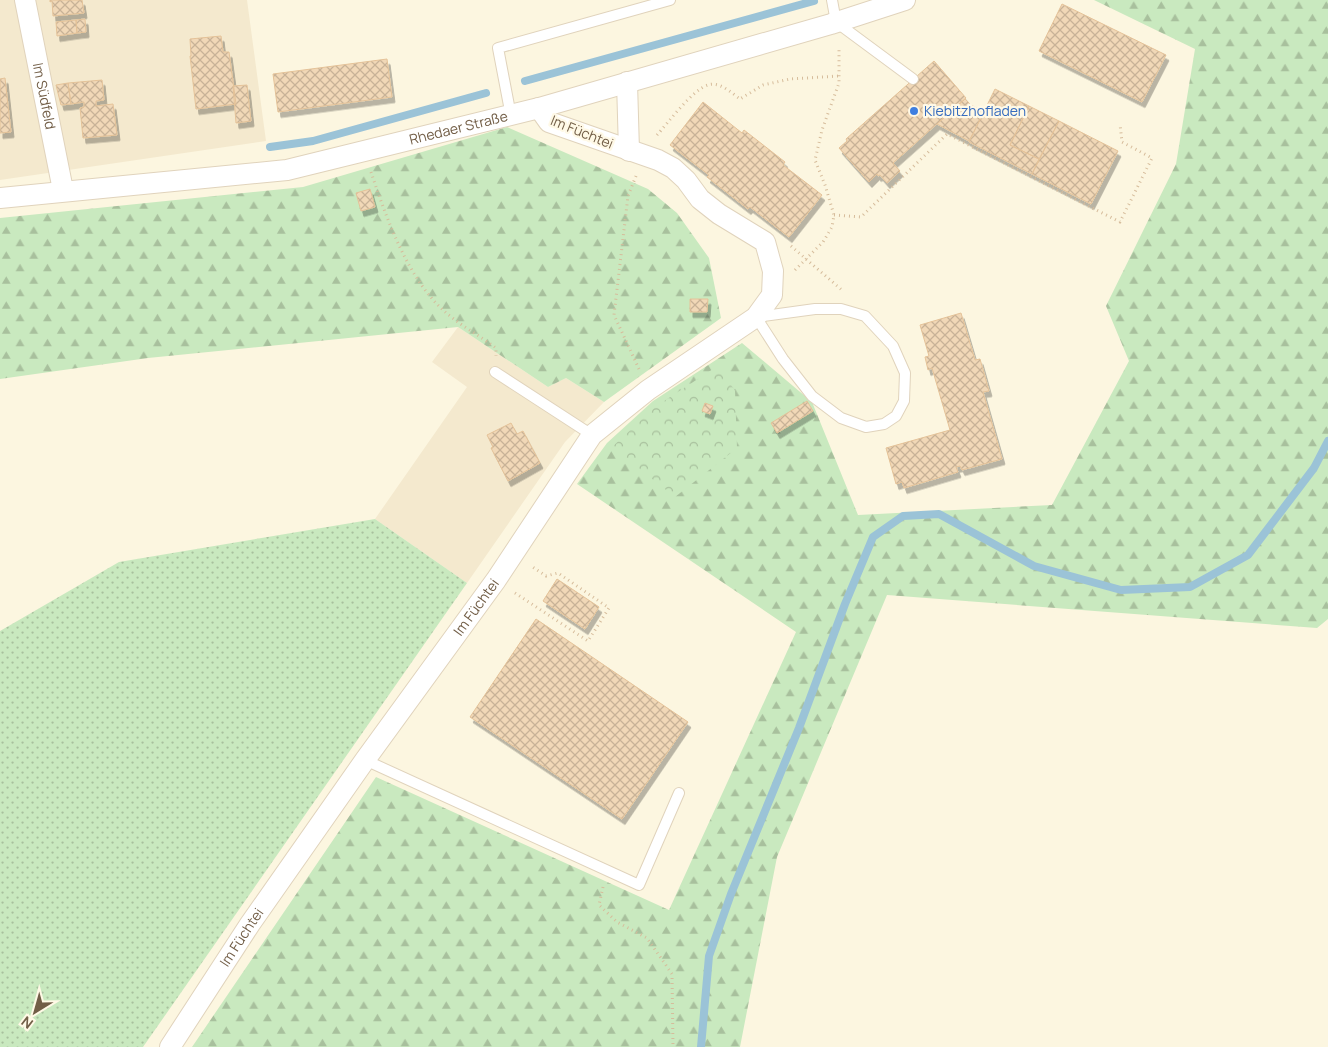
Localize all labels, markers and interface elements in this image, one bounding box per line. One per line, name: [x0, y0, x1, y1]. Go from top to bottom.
street label: Im Südfeld: [29, 61, 61, 131]
place label: Kiebitzhofladen: [924, 101, 1026, 120]
marker: Kiebitzhofladen: [908, 105, 920, 117]
street label: Rhedaer Straße: [407, 106, 510, 149]
street label: Im Füchtei: [548, 110, 616, 153]
street label: Im Füchtei: [449, 575, 503, 639]
street label: Im Füchtei: [215, 904, 267, 970]
north arrow: [10, 987, 60, 1037]
text: N: [17, 1012, 37, 1033]

